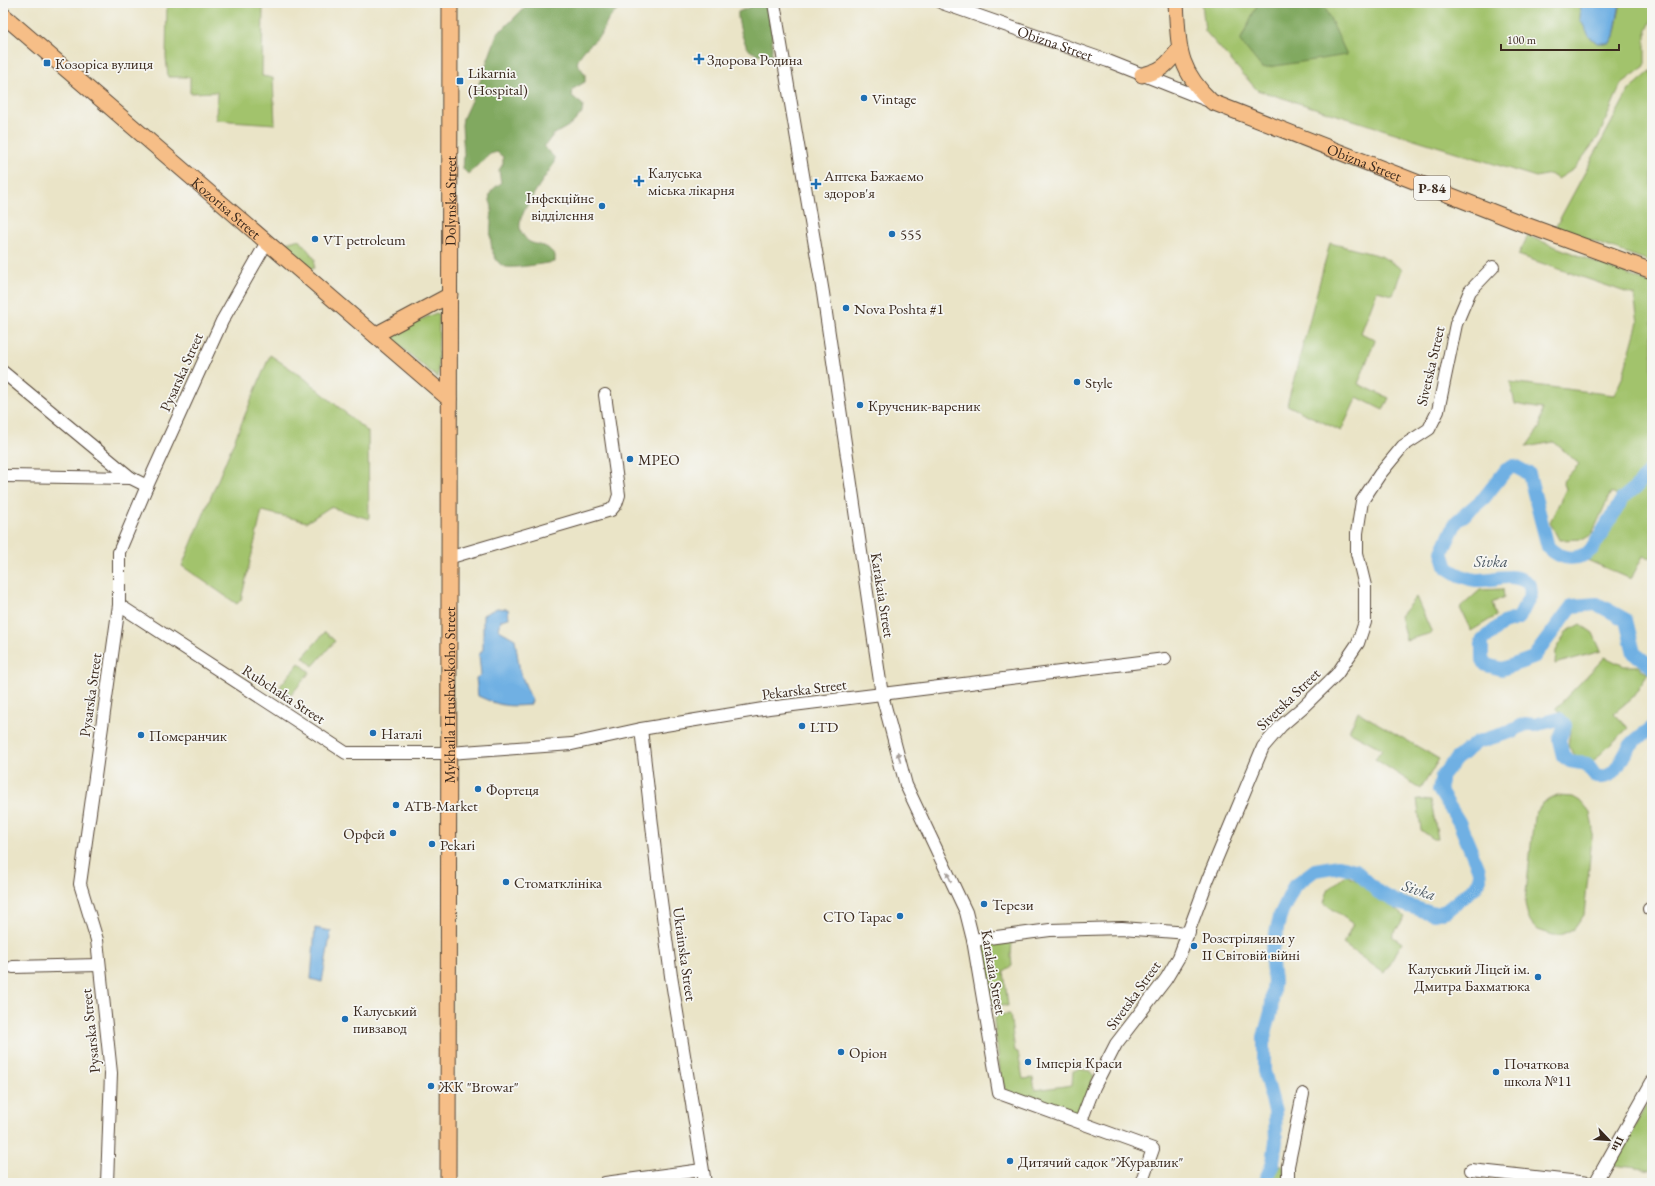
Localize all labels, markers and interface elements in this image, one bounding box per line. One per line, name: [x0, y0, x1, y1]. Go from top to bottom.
street label: Obizna Street: [1015, 21, 1096, 65]
scale bar: [1501, 26, 1619, 52]
text: 100 m: [1507, 32, 1537, 48]
place label: Здорова Родина: [707, 50, 803, 69]
place label: Козоріса вулиця: [55, 54, 153, 73]
marker: Здорова Родина: [694, 54, 704, 64]
marker: Козоріса вулиця: [42, 58, 52, 68]
place label: Likarnia (Hospital): [468, 63, 528, 99]
marker: Likarnia (Hospital): [455, 76, 465, 86]
place label: Vintage: [872, 89, 917, 108]
marker: Vintage: [859, 93, 869, 103]
street label: Obizna Street: [1325, 139, 1405, 185]
street label: Dolynska Street: [440, 155, 459, 246]
place label: Калуська міська лікарня: [648, 163, 735, 199]
place label: Аптека Бажаємо здоров'я: [823, 166, 924, 202]
street label: Kozorisa Street: [188, 172, 266, 243]
marker: Калуська міська лікарня: [633, 175, 645, 187]
road number: Р-84: [1414, 176, 1450, 200]
marker: Аптека Бажаємо здоров'я: [811, 179, 821, 189]
place label: Інфекційне відділення: [526, 188, 594, 224]
marker: Інфекційне відділення: [597, 201, 607, 211]
place label: 555: [900, 225, 922, 244]
marker: 555: [887, 229, 897, 239]
place label: VT petroleum: [323, 230, 406, 249]
marker: VT petroleum: [310, 234, 320, 244]
place label: Nova Poshta #1: [854, 299, 944, 318]
marker: Nova Poshta #1: [841, 303, 851, 313]
street label: Sivetska Street: [1412, 324, 1448, 408]
street label: Pysarska Street: [155, 329, 207, 414]
place label: Style: [1085, 373, 1113, 392]
marker: Style: [1072, 377, 1082, 387]
place label: Крученик-вареник: [868, 396, 980, 415]
marker: Крученик-вареник: [855, 400, 865, 410]
place label: МРЕО: [638, 450, 680, 469]
marker: МРЕО: [625, 454, 635, 464]
street label: Karakaia Street: [867, 551, 899, 639]
water label: Sivka: [1473, 551, 1508, 572]
street label: Mykhaila Hrushevskoho Street: [439, 606, 458, 784]
street label: Pysarska Street: [75, 652, 105, 738]
street label: Rubchaka Street: [239, 660, 329, 728]
street label: Sivetska Street: [1252, 664, 1324, 734]
street label: Pekarska Street: [761, 674, 848, 704]
place label: LTD: [810, 717, 838, 736]
marker: LTD: [797, 721, 807, 731]
place label: Наталі: [381, 724, 422, 743]
place label: Померанчик: [149, 726, 227, 745]
marker: Наталі: [368, 728, 378, 738]
marker: Померанчик: [136, 730, 146, 740]
one-way arrow: [895, 751, 901, 764]
place label: Фортеця: [486, 780, 539, 799]
marker: Фортеця: [473, 784, 483, 794]
place label: ATB-Market: [403, 796, 478, 815]
marker: ATB-Market: [391, 800, 401, 810]
place label: Орфей: [343, 824, 385, 843]
marker: Орфей: [388, 828, 398, 838]
place label: Pekari: [440, 835, 475, 854]
marker: Pekari: [427, 839, 437, 849]
one-way arrow: [946, 871, 952, 883]
place label: Стоматклініка: [514, 873, 602, 892]
water label: Sivka: [1399, 874, 1438, 905]
marker: Стоматклініка: [501, 877, 511, 887]
place label: Терези: [992, 895, 1034, 914]
marker: Терези: [979, 899, 989, 909]
street label: Ukrainska Street: [669, 906, 701, 1002]
place label: СТО Тарас: [823, 907, 892, 926]
marker: СТО Тарас: [895, 911, 905, 921]
street label: Karakaia Street: [977, 928, 1011, 1016]
place label: Розстріляним у II Світовій війні: [1202, 928, 1300, 964]
marker: Розстріляним у II Світовій війні: [1189, 941, 1199, 951]
street label: Sivetska Street: [1101, 956, 1165, 1033]
place label: Калуський Ліцей ім. Дмитра Бахматюка: [1408, 959, 1530, 995]
marker: Калуський Ліцей ім. Дмитра Бахматюка: [1533, 972, 1543, 982]
street label: Pysarska Street: [76, 988, 104, 1074]
place label: Калуський пивзавод: [353, 1001, 417, 1037]
marker: Калуський пивзавод: [340, 1014, 350, 1024]
place label: Оріон: [849, 1043, 887, 1062]
marker: Оріон: [836, 1047, 846, 1057]
place label: Імперія Краси: [1036, 1053, 1122, 1072]
place label: Початкова школа №11: [1504, 1054, 1572, 1090]
marker: Імперія Краси: [1023, 1057, 1033, 1067]
marker: Початкова школа №11: [1491, 1067, 1501, 1077]
place label: ЖК "Browar": [438, 1077, 519, 1096]
marker: ЖК "Browar": [426, 1081, 436, 1091]
north arrow: [1589, 1120, 1629, 1160]
text: Пн: [1608, 1134, 1628, 1155]
place label: Дитячий садок "Журавлик": [1018, 1152, 1183, 1171]
marker: Дитячий садок "Журавлик": [1005, 1156, 1015, 1166]

